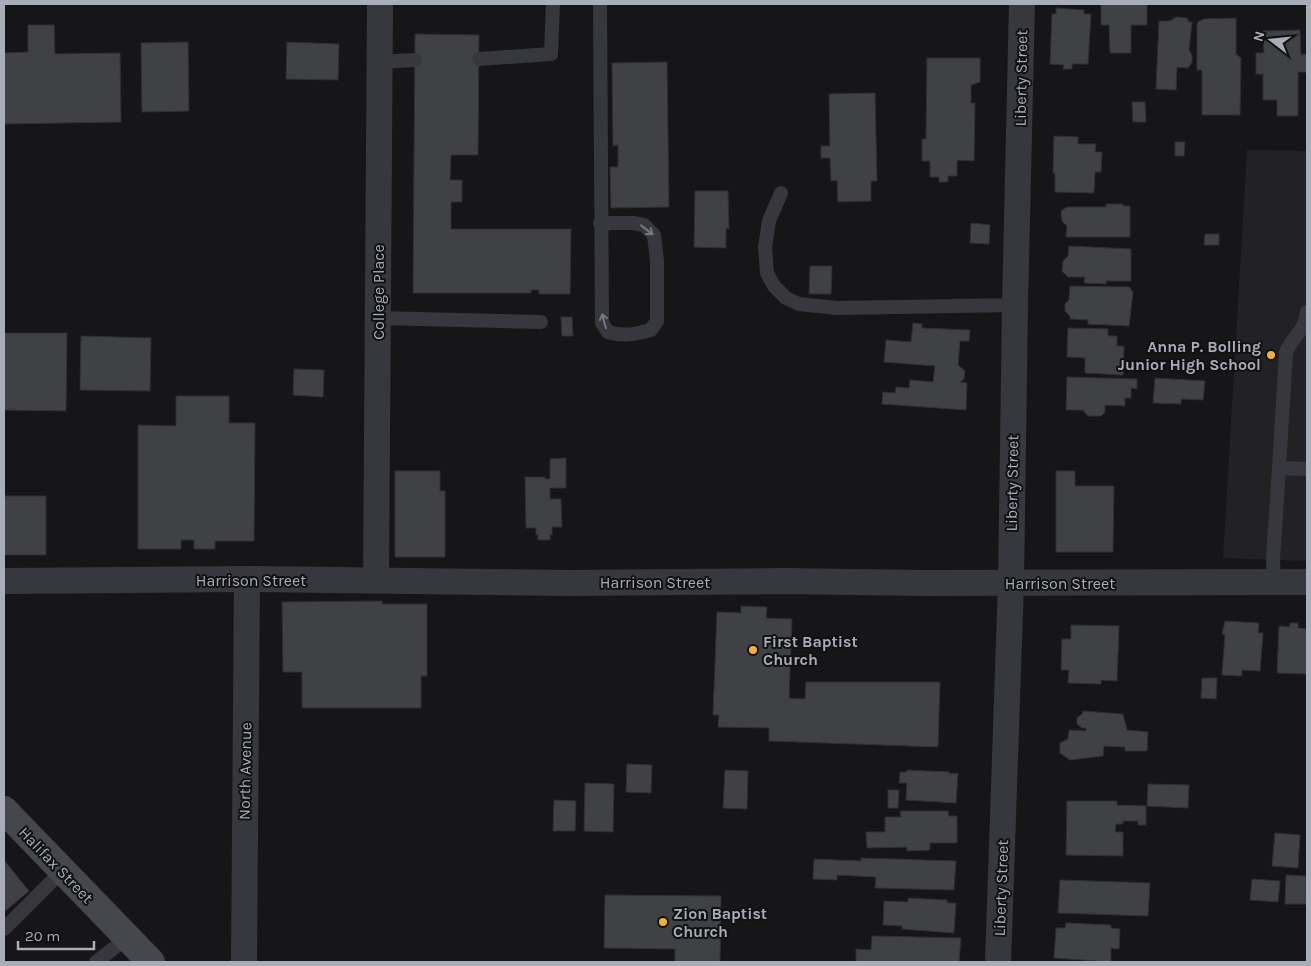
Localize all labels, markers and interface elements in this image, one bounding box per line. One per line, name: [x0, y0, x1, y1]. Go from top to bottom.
north arrow: [1246, 15, 1296, 65]
street label: Liberty Street: [1011, 29, 1031, 127]
text: N: [1249, 29, 1269, 44]
one-way arrow: [640, 224, 653, 235]
street label: College Place: [369, 244, 388, 340]
one-way arrow: [599, 313, 608, 329]
place label: Anna P. Bolling Junior High School: [1118, 337, 1261, 374]
marker: Anna P. Bolling Junior High School: [1265, 349, 1277, 361]
street label: Liberty Street: [1002, 434, 1022, 532]
street label: Harrison Street: [196, 571, 306, 590]
street label: Harrison Street: [600, 573, 710, 592]
street label: Harrison Street: [1005, 574, 1115, 593]
place label: First Baptist Church: [763, 632, 858, 669]
marker: First Baptist Church: [747, 644, 759, 656]
street label: North Avenue: [235, 722, 255, 820]
street label: Halifax Street: [15, 823, 97, 907]
street label: Liberty Street: [990, 839, 1012, 937]
place label: Zion Baptist Church: [673, 904, 767, 941]
marker: Zion Baptist Church: [657, 916, 669, 928]
scale bar: [18, 918, 94, 950]
text: 20 m: [25, 927, 60, 945]

